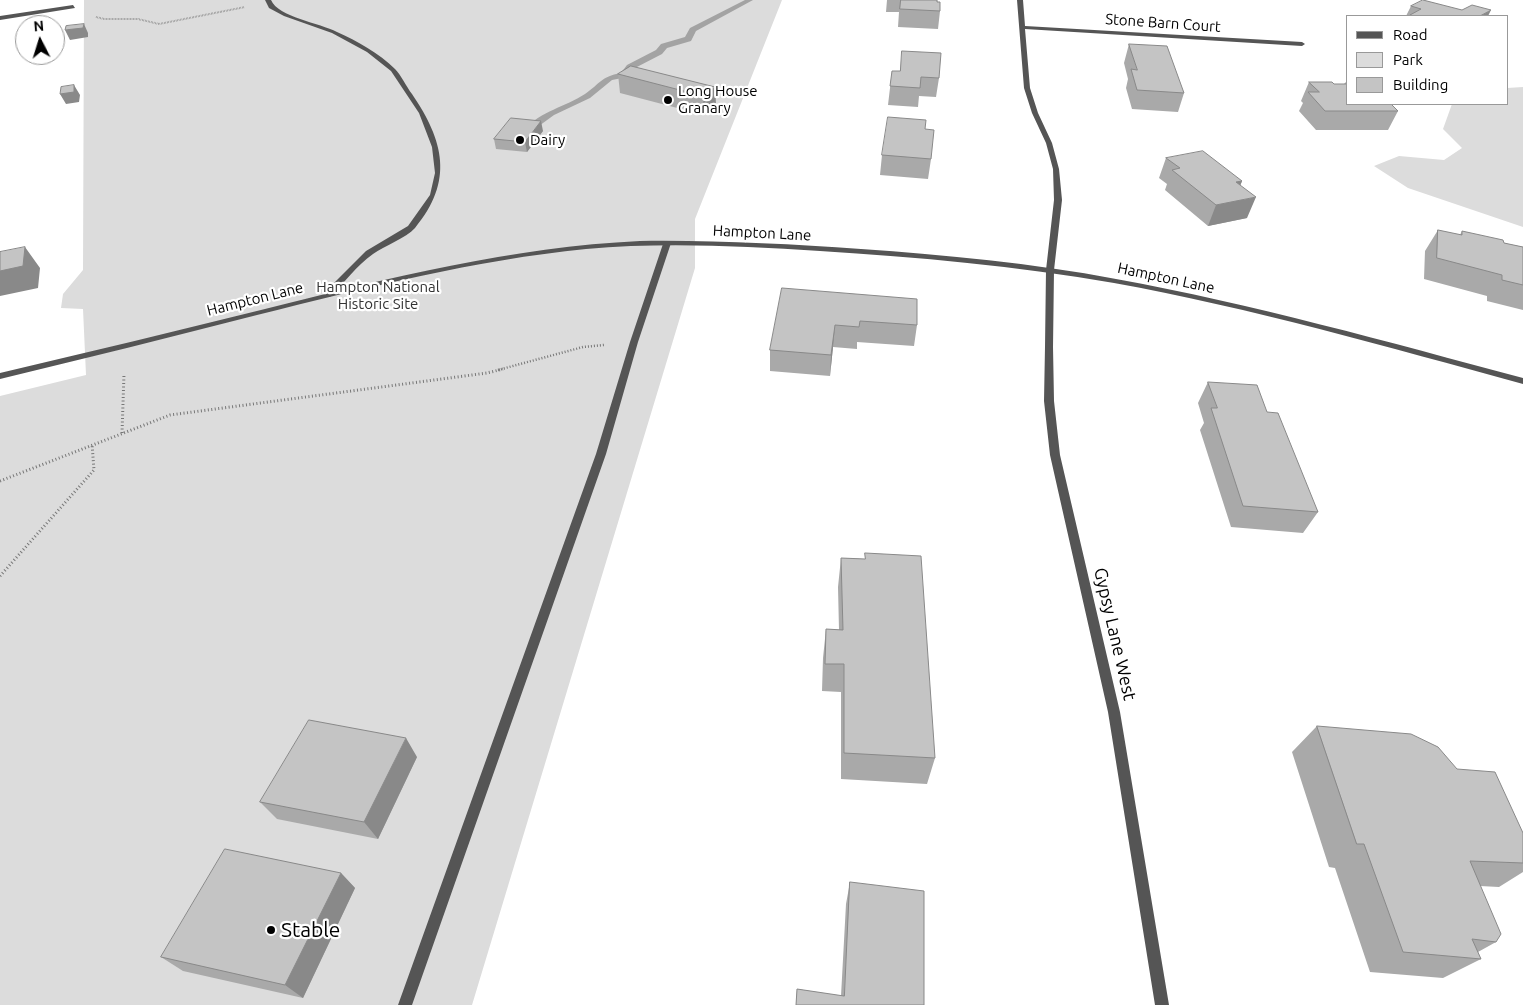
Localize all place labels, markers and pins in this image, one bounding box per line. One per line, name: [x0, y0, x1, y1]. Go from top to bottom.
place label: Long House Granary: [678, 82, 758, 117]
marker: Long House Granary: [662, 94, 674, 106]
place label: Dairy: [530, 131, 565, 149]
marker: Dairy: [514, 134, 526, 146]
place label: Stable: [281, 917, 340, 943]
marker: Stable: [265, 924, 277, 936]

